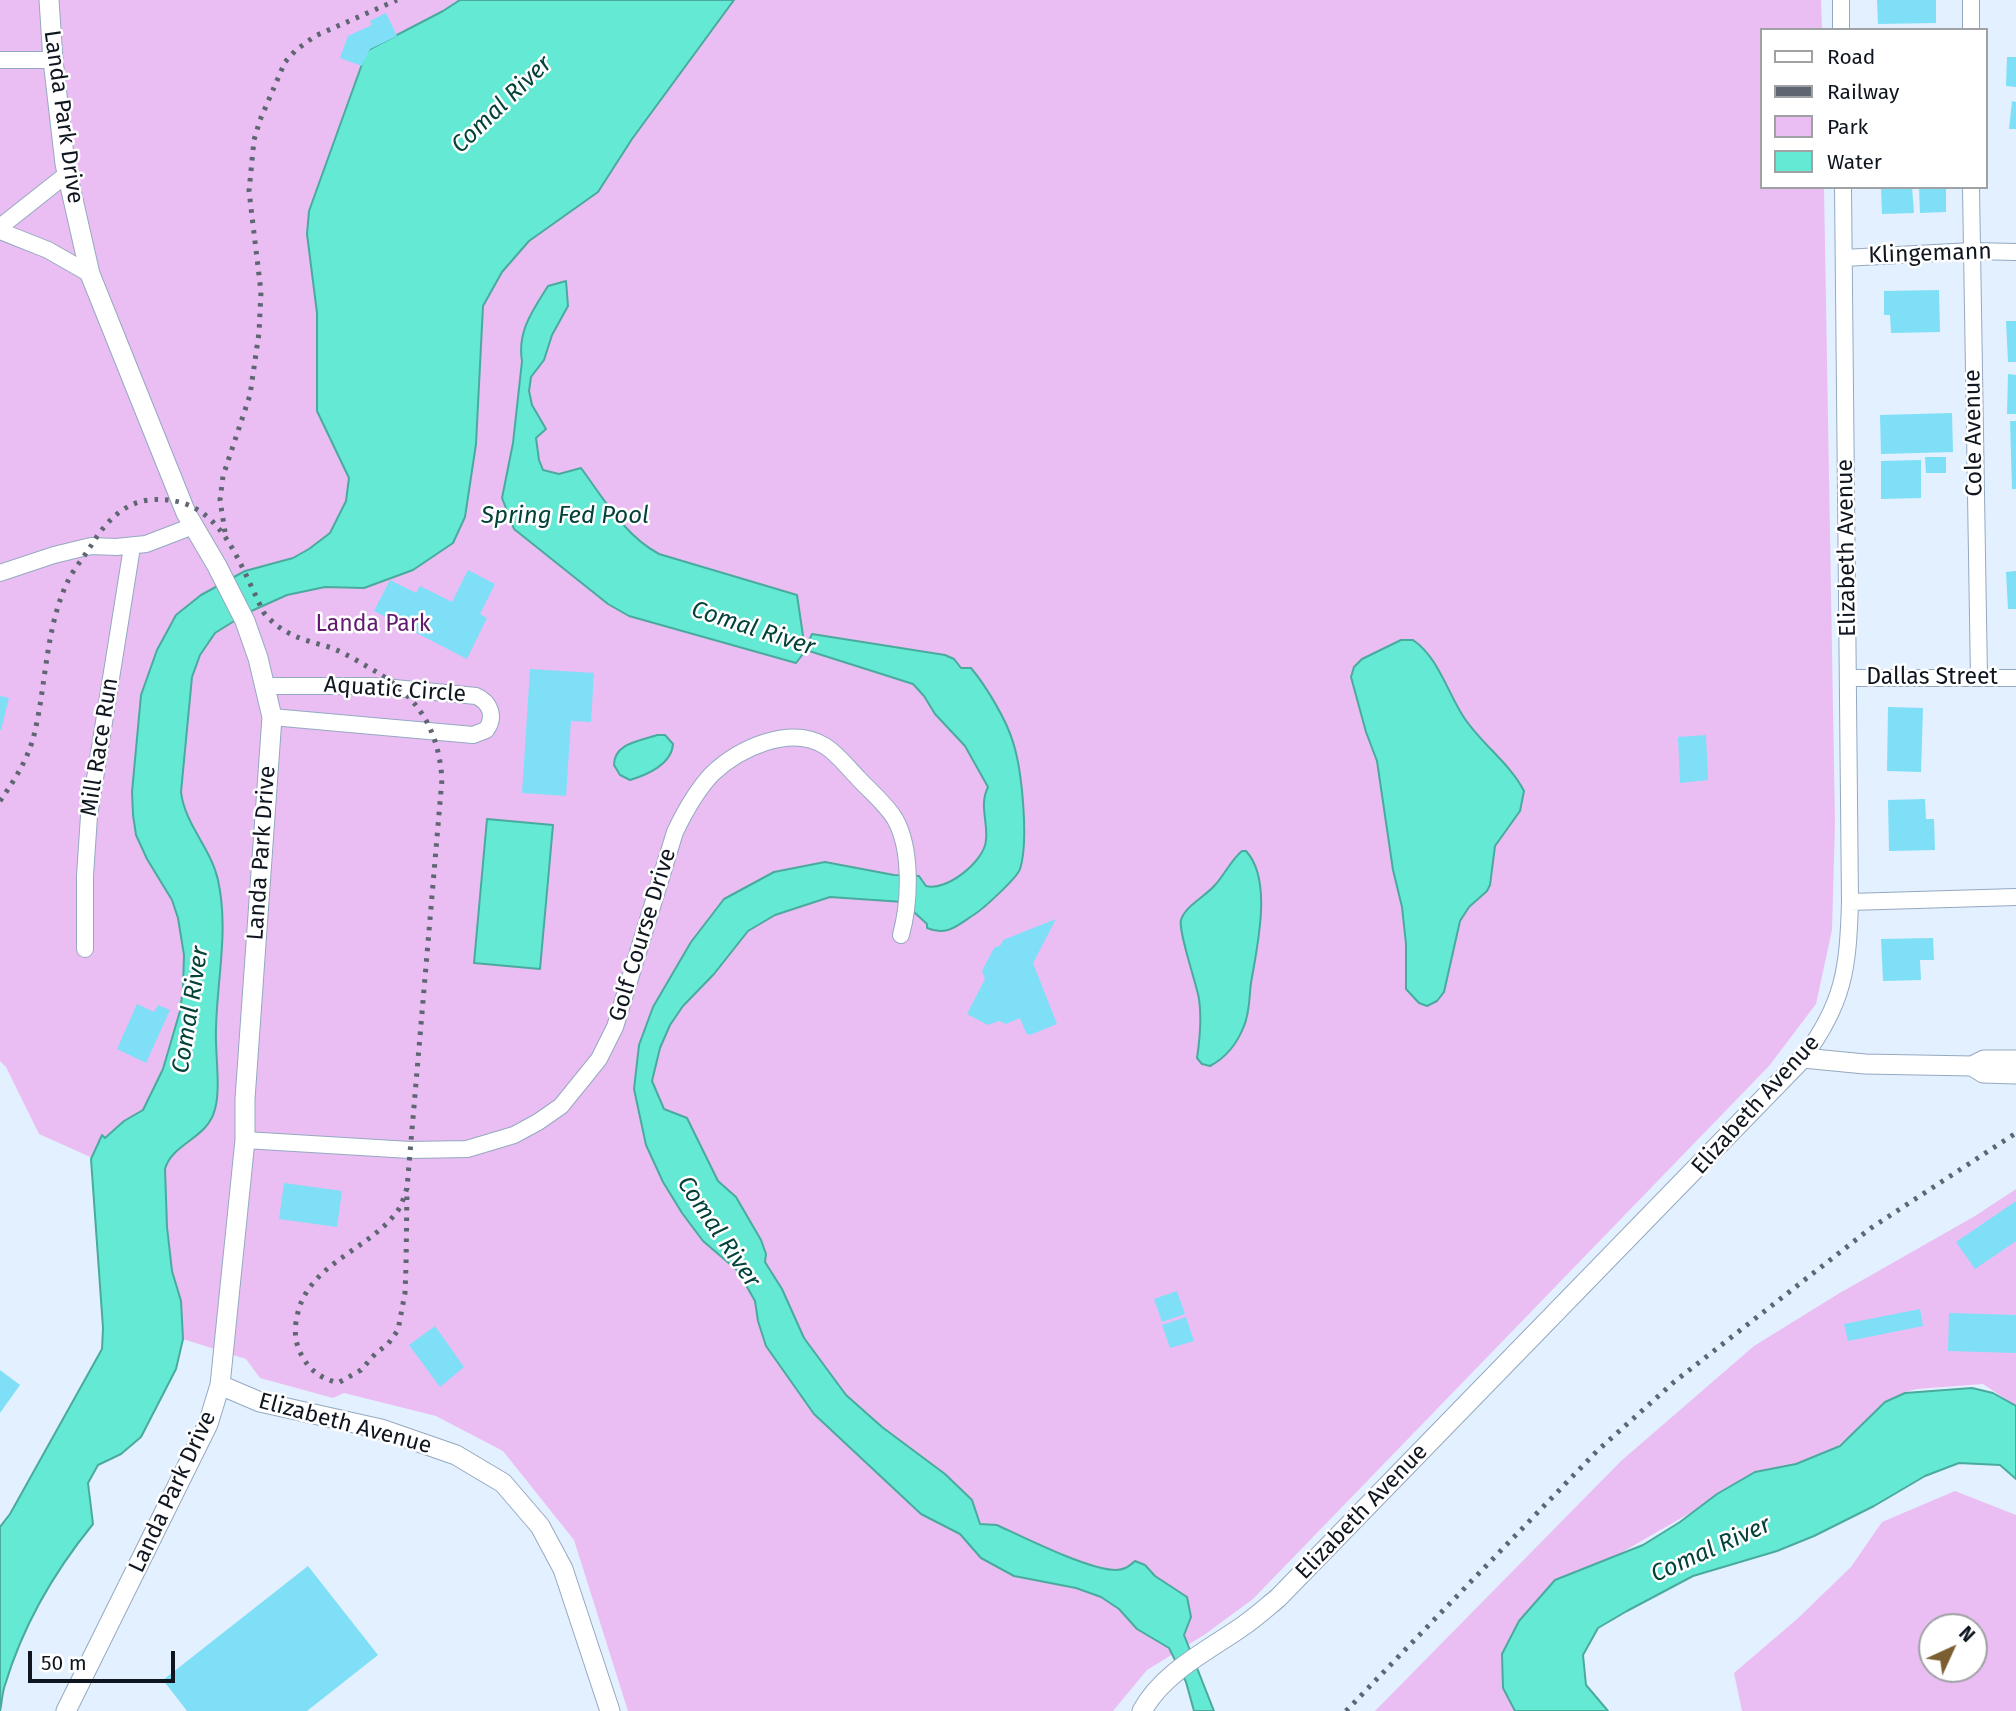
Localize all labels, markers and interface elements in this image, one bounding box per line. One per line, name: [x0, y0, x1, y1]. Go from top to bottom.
street label: Landa Park Drive: [37, 28, 89, 206]
legend: [1760, 28, 1988, 189]
text: Road: [1827, 44, 1875, 70]
water label: Comal River: [446, 50, 558, 160]
text: Railway: [1827, 79, 1899, 105]
text: Park: [1827, 114, 1868, 140]
text: Water: [1827, 149, 1882, 175]
street label: Klingemann: [1868, 238, 1992, 270]
street label: Cole Avenue: [1959, 369, 1989, 497]
street label: Elizabeth Avenue: [1832, 459, 1862, 637]
water label: Spring Fed Pool: [481, 502, 649, 530]
water label: Comal River: [688, 596, 818, 662]
park label: Landa Park: [316, 611, 430, 639]
street label: Dallas Street: [1866, 664, 1998, 692]
street label: Aquatic Circle: [323, 671, 467, 709]
street label: Mill Race Run: [75, 676, 125, 818]
street label: Landa Park Drive: [242, 765, 282, 941]
street label: Golf Course Drive: [604, 845, 682, 1025]
water label: Comal River: [167, 945, 215, 1075]
street label: Elizabeth Avenue: [1686, 1030, 1826, 1180]
water label: Comal River: [670, 1171, 766, 1293]
street label: Elizabeth Avenue: [255, 1388, 435, 1460]
street label: Landa Park Drive: [124, 1407, 222, 1577]
street label: Elizabeth Avenue: [1290, 1438, 1434, 1586]
water label: Comal River: [1647, 1511, 1775, 1589]
north arrow: [1918, 1613, 1988, 1683]
text: N: [1954, 1622, 1979, 1647]
scale bar: [32, 1638, 178, 1682]
text: 50 m: [41, 1650, 87, 1676]

